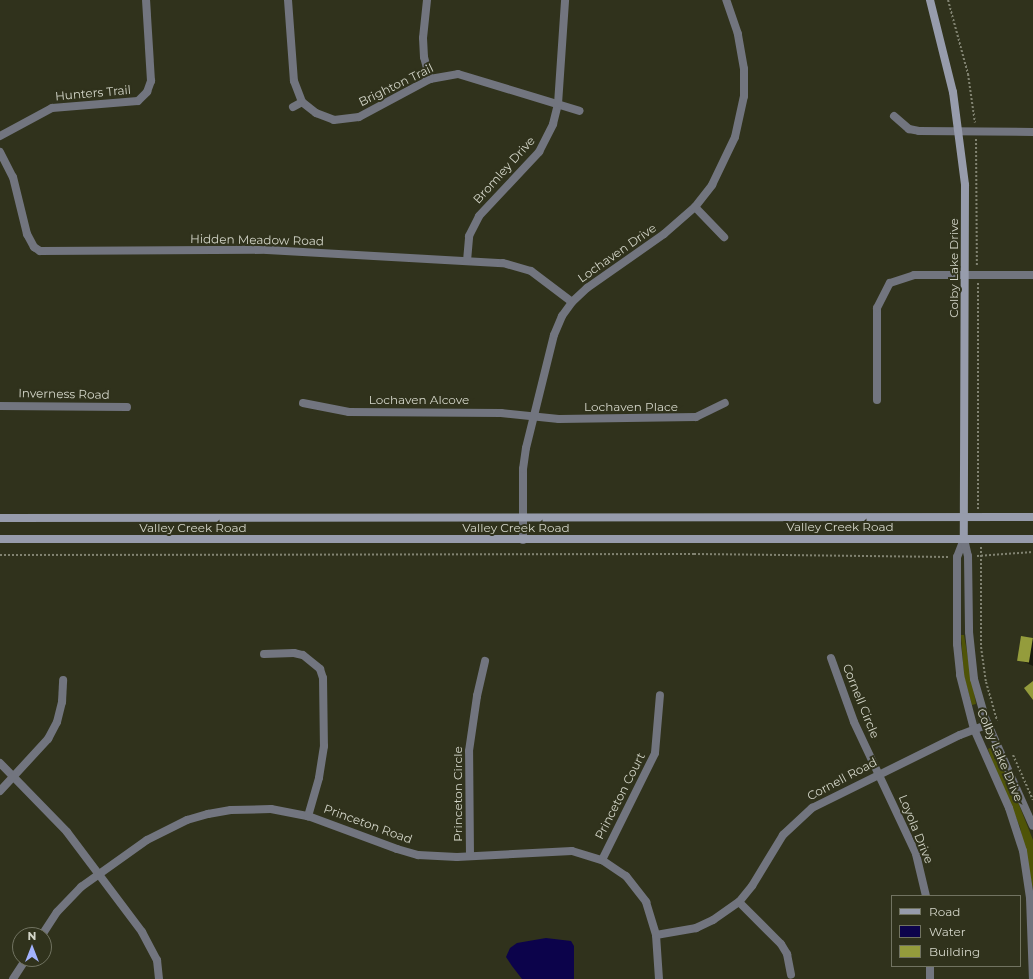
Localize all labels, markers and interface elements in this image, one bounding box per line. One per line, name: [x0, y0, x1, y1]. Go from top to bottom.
street label: Brighton Trail: [356, 61, 436, 109]
street label: Hunters Trail: [54, 83, 132, 103]
street label: Bromley Drive: [470, 133, 538, 207]
street label: Colby Lake Drive: [947, 218, 961, 318]
street label: Lochaven Drive: [575, 221, 659, 285]
street label: Hidden Meadow Road: [190, 232, 324, 248]
street label: Inverness Road: [18, 386, 110, 402]
street label: Lochaven Alcove: [369, 393, 469, 407]
street label: Lochaven Place: [584, 400, 678, 414]
street label: Valley Creek Road: [786, 520, 894, 534]
street label: Valley Creek Road: [139, 521, 247, 535]
street label: Valley Creek Road: [462, 521, 570, 535]
street label: Cornell Circle: [840, 662, 882, 740]
street label: Colby Lake Drive: [974, 706, 1026, 804]
street label: Princeton Circle: [451, 746, 465, 842]
street label: Princeton Court: [592, 750, 648, 842]
street label: Cornell Road: [805, 755, 879, 803]
street label: Loyola Drive: [896, 792, 936, 866]
street label: Princeton Road: [322, 801, 414, 847]
legend: [891, 895, 1021, 967]
text: Road: [929, 904, 960, 919]
text: Water: [929, 924, 965, 939]
north arrow: [12, 927, 52, 967]
text: N: [28, 929, 36, 943]
text: Building: [929, 944, 980, 959]

